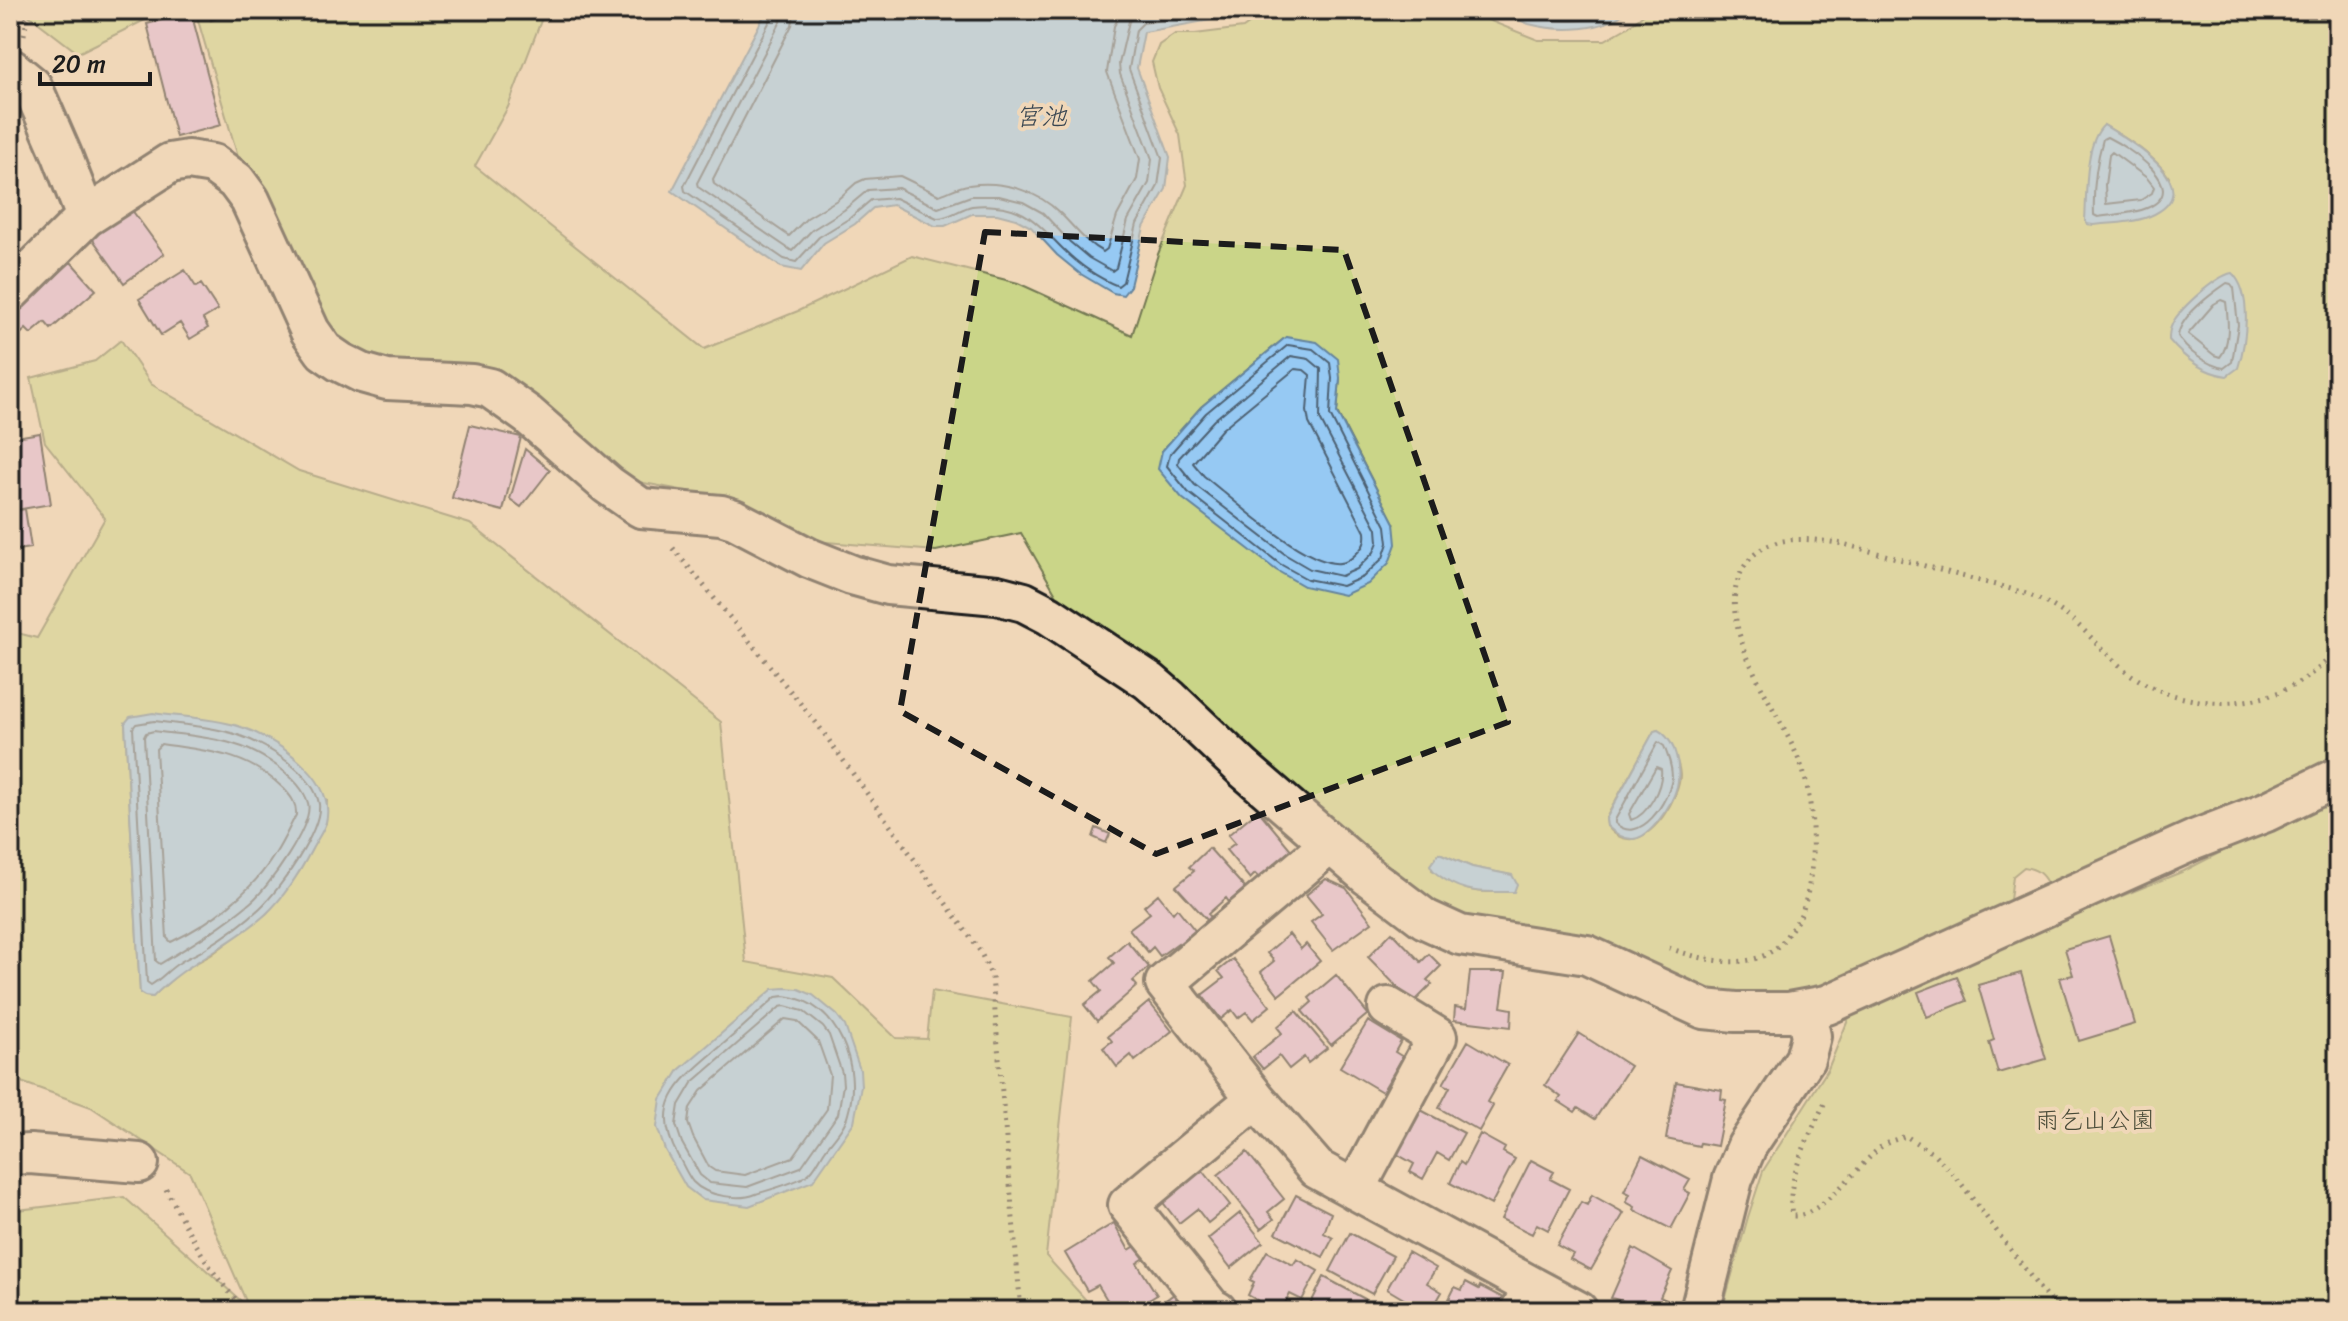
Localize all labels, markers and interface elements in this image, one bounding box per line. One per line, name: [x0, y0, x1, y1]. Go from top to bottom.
scale bar: [40, 36, 150, 86]
text: 20 m: [52, 43, 106, 85]
water label: 宮池: [1015, 93, 1068, 139]
park label: 雨乞山公園: [2035, 1099, 2155, 1141]

